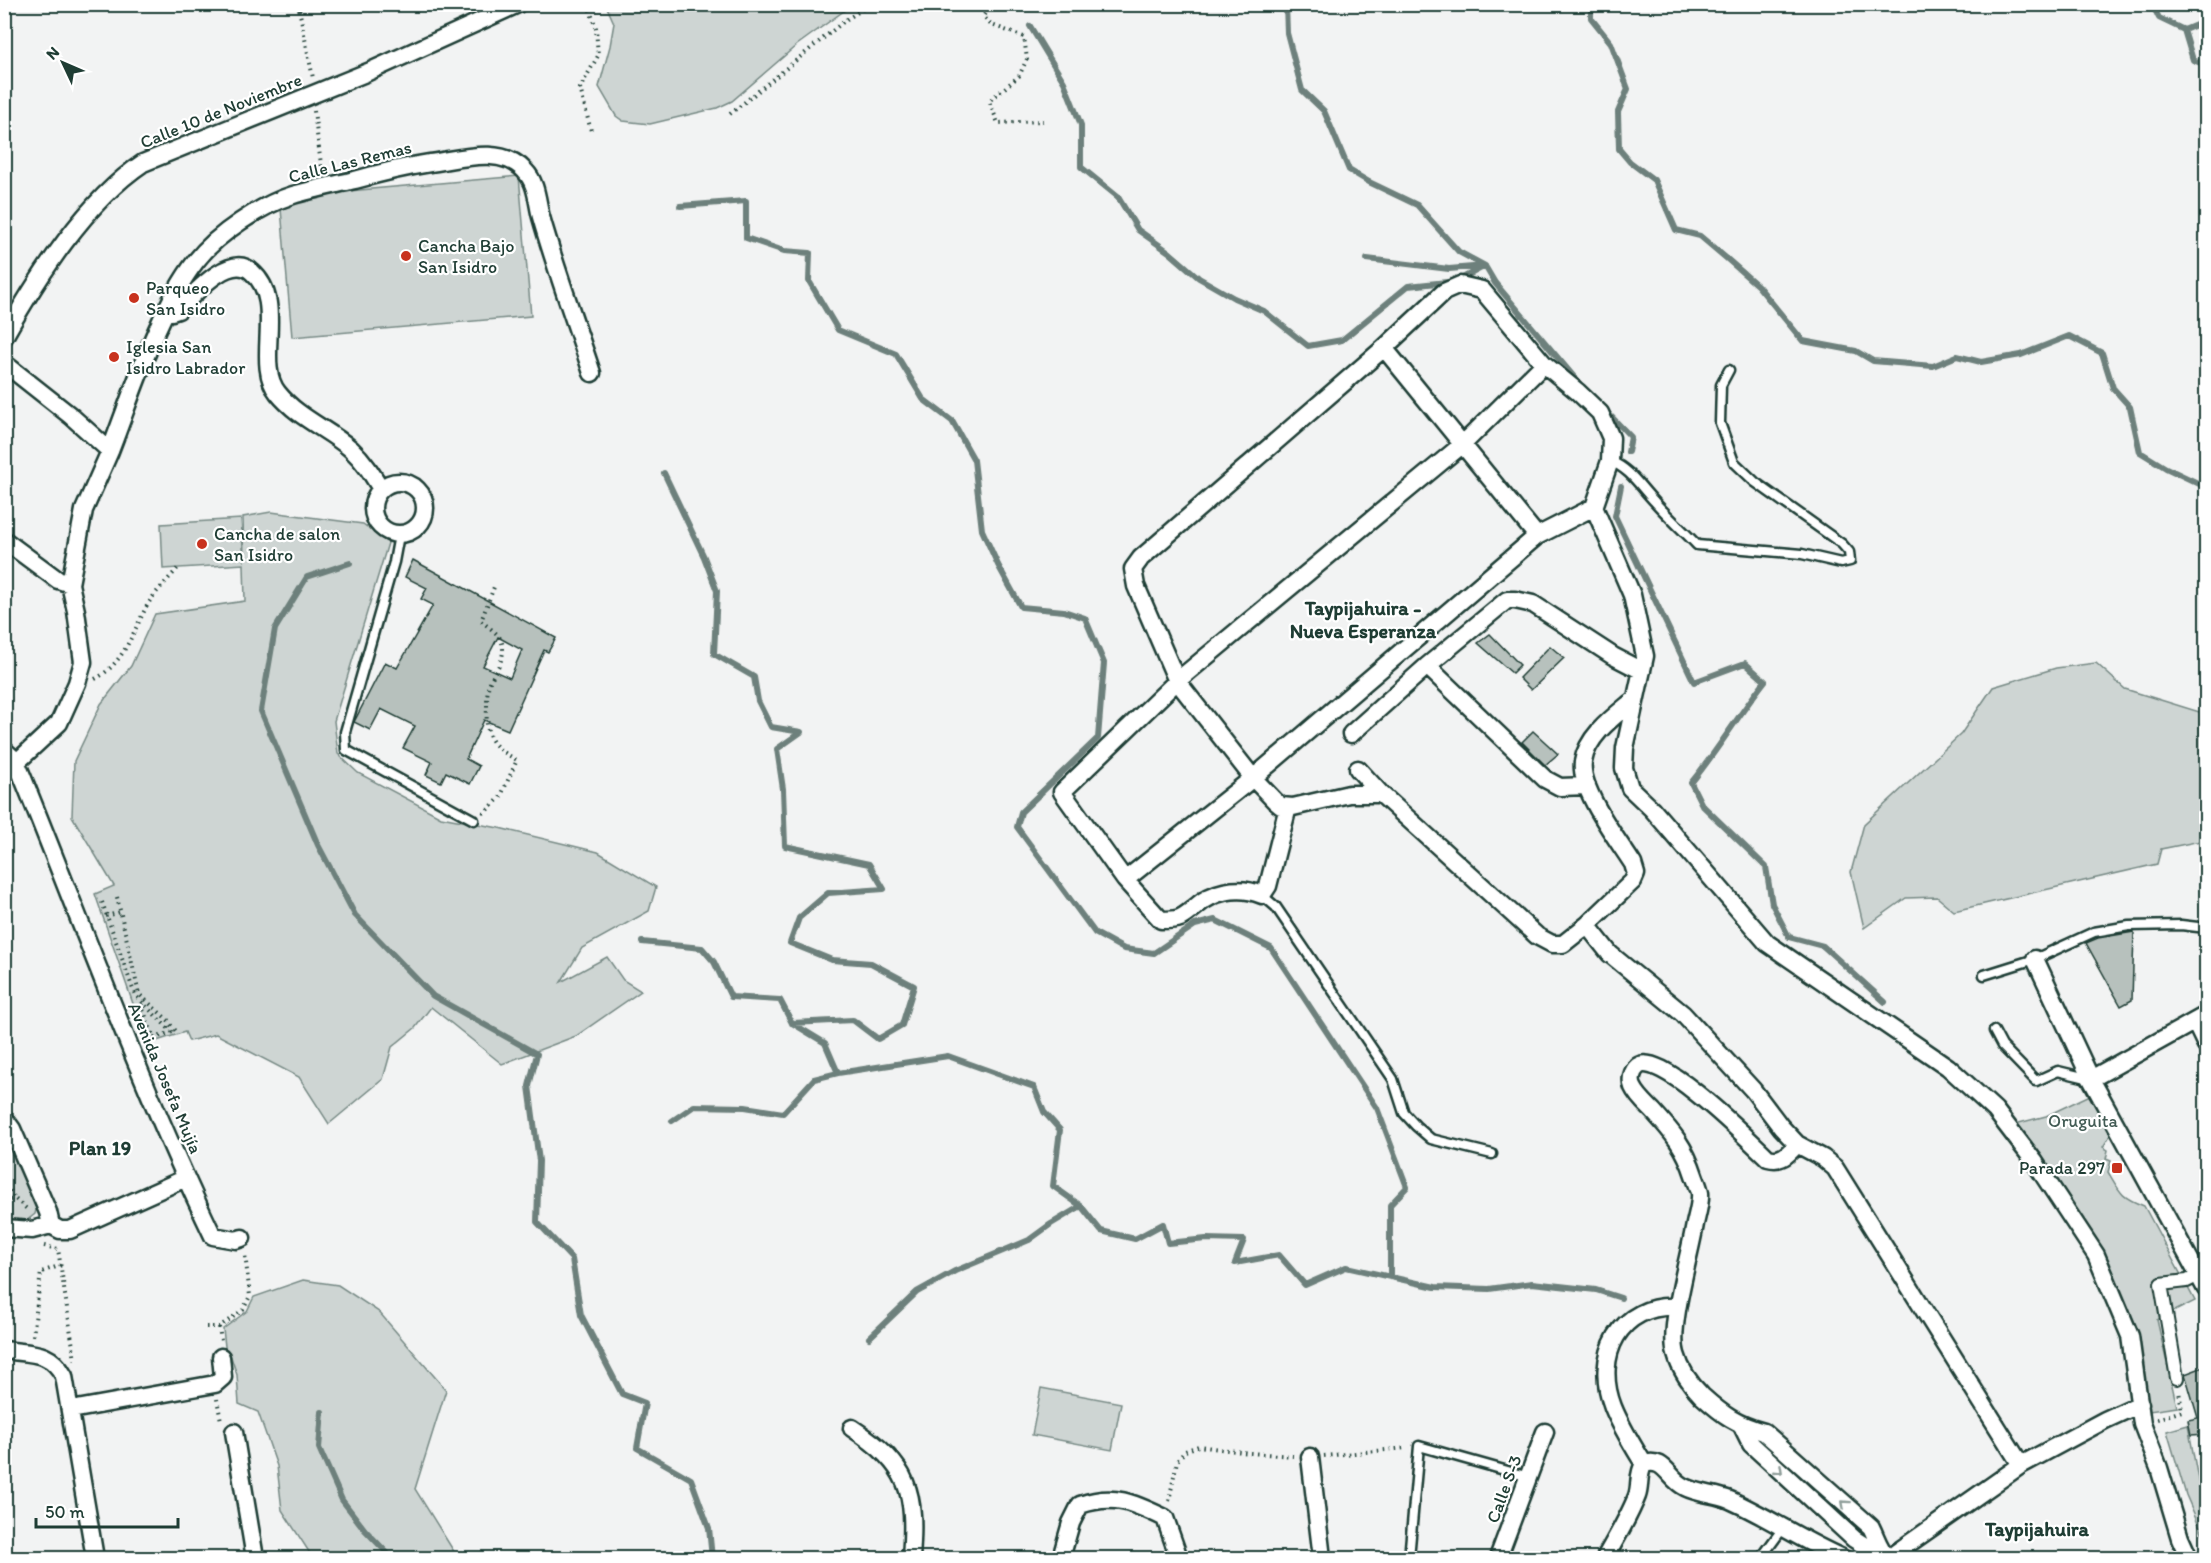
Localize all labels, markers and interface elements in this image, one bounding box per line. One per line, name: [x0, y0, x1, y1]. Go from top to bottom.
north arrow: [33, 33, 93, 93]
text: N: [42, 42, 63, 63]
street label: Calle 10 de Noviembre: [137, 69, 305, 153]
street label: Calle Las Remas: [286, 136, 414, 188]
place label: Cancha Bajo San Isidro: [418, 235, 514, 278]
marker: Cancha Bajo San Isidro: [399, 249, 413, 263]
place label: Parqueo San Isidro: [146, 277, 225, 320]
marker: Parqueo San Isidro: [127, 291, 141, 305]
place label: Iglesia San Isidro Labrador: [126, 336, 246, 379]
marker: Iglesia San Isidro Labrador: [107, 350, 121, 364]
place label: Cancha de salon San Isidro: [214, 523, 340, 566]
marker: Cancha de salon San Isidro: [195, 537, 209, 551]
district label: Taypijahuira - Nueva Esperanza: [1290, 596, 1437, 644]
street label: Avenida Josefa Mujía: [123, 999, 207, 1157]
park label: Oruguita: [2048, 1110, 2119, 1132]
district label: Plan 19: [69, 1136, 131, 1160]
place label: Parada 297: [2019, 1157, 2105, 1179]
marker: Parada 297: [2110, 1161, 2124, 1175]
street label: Calle S-3: [1482, 1452, 1527, 1526]
one-way arrow: [1773, 1463, 1783, 1474]
scale bar: [36, 1491, 178, 1529]
one-way arrow: [1841, 1500, 1851, 1511]
text: 50 m: [45, 1501, 85, 1523]
district label: Taypijahuira: [1984, 1517, 2090, 1542]

